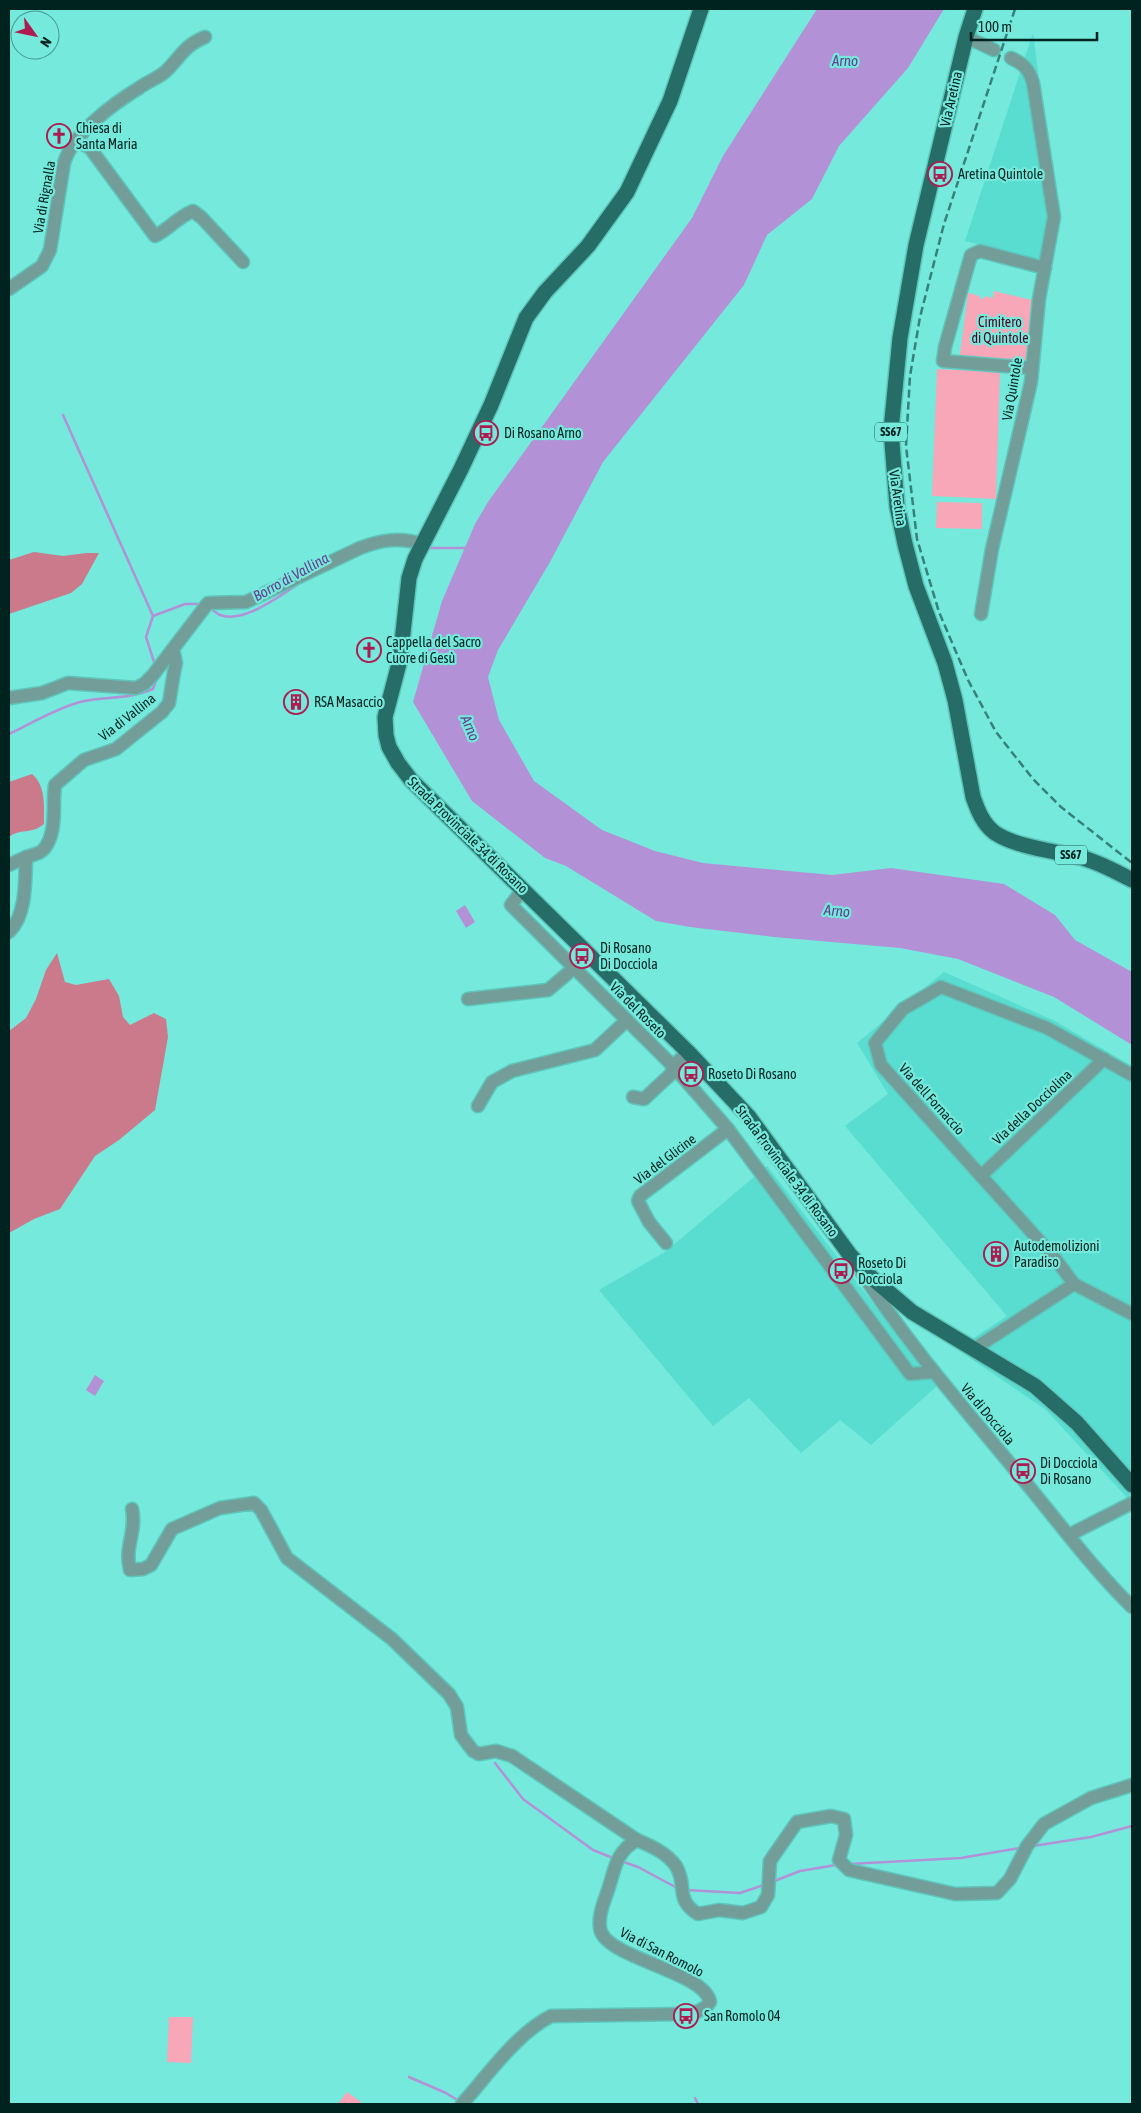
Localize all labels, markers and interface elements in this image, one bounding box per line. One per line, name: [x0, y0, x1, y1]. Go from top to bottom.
north arrow: [10, 10, 60, 60]
scale bar: [971, 10, 1097, 42]
text: 100 m: [978, 18, 1012, 35]
text: N: [37, 34, 55, 50]
water label: Arno: [831, 52, 858, 69]
street label: Via Aretina: [937, 70, 965, 128]
place label: Chiesa di Santa Maria: [76, 120, 137, 152]
church icon: Chiesa di Santa Maria: [46, 123, 72, 149]
street label: Via di Rignalla: [30, 159, 58, 235]
bus stop icon: Aretina Quintole: [927, 161, 953, 187]
place label: Aretina Quintole: [958, 166, 1043, 182]
park label: Cimitero di Quintole: [971, 314, 1029, 346]
street label: Via Quintole: [999, 356, 1025, 422]
bus stop icon: Di Rosano Arno: [473, 420, 499, 446]
road number: SS67: [875, 422, 907, 442]
place label: Di Rosano Arno: [504, 425, 582, 441]
street label: Via Aretina: [886, 469, 910, 527]
water label: Borro di Vallina: [250, 549, 332, 604]
place label: Cappella del Sacro Cuore di Gesù: [386, 634, 481, 666]
church icon: Cappella del Sacro Cuore di Gesù: [356, 637, 382, 663]
building icon: RSA Masaccio: [283, 689, 309, 715]
street label: Via di Vallina: [96, 690, 158, 744]
place label: RSA Masaccio: [314, 694, 383, 710]
water label: Arno: [457, 712, 483, 743]
street label: Strada Provinciale 34 di Rosano: [405, 773, 531, 897]
road number: SS67: [1055, 846, 1087, 864]
water label: Arno: [822, 901, 851, 920]
place label: Di Rosano Di Docciola: [600, 940, 658, 972]
bus stop icon: Di Rosano Di Docciola: [569, 943, 595, 969]
street label: Via del Roseto: [607, 979, 669, 1041]
street label: Via dell Fornaccio: [896, 1060, 968, 1138]
bus stop icon: Roseto Di Rosano: [678, 1061, 704, 1087]
place label: Roseto Di Rosano: [708, 1066, 797, 1082]
street label: Via della Docciolina: [989, 1066, 1075, 1148]
street label: Strada Provinciale 34 di Rosano: [732, 1102, 842, 1240]
street label: Via del Glicine: [631, 1131, 699, 1187]
place label: Autodemolizioni Paradiso: [1014, 1238, 1100, 1270]
building icon: Autodemolizioni Paradiso: [983, 1241, 1009, 1267]
place label: Roseto Di Docciola: [858, 1255, 906, 1287]
bus stop icon: Roseto Di Docciola: [828, 1258, 854, 1284]
street label: Via di Docciola: [958, 1380, 1018, 1448]
place label: Di Docciola Di Rosano: [1040, 1455, 1098, 1487]
bus stop icon: Di Docciola Di Rosano: [1010, 1458, 1036, 1484]
street label: Via di San Romolo: [617, 1924, 707, 1980]
bus stop icon: San Romolo 04: [673, 2003, 699, 2029]
place label: San Romolo 04: [704, 2008, 781, 2024]

